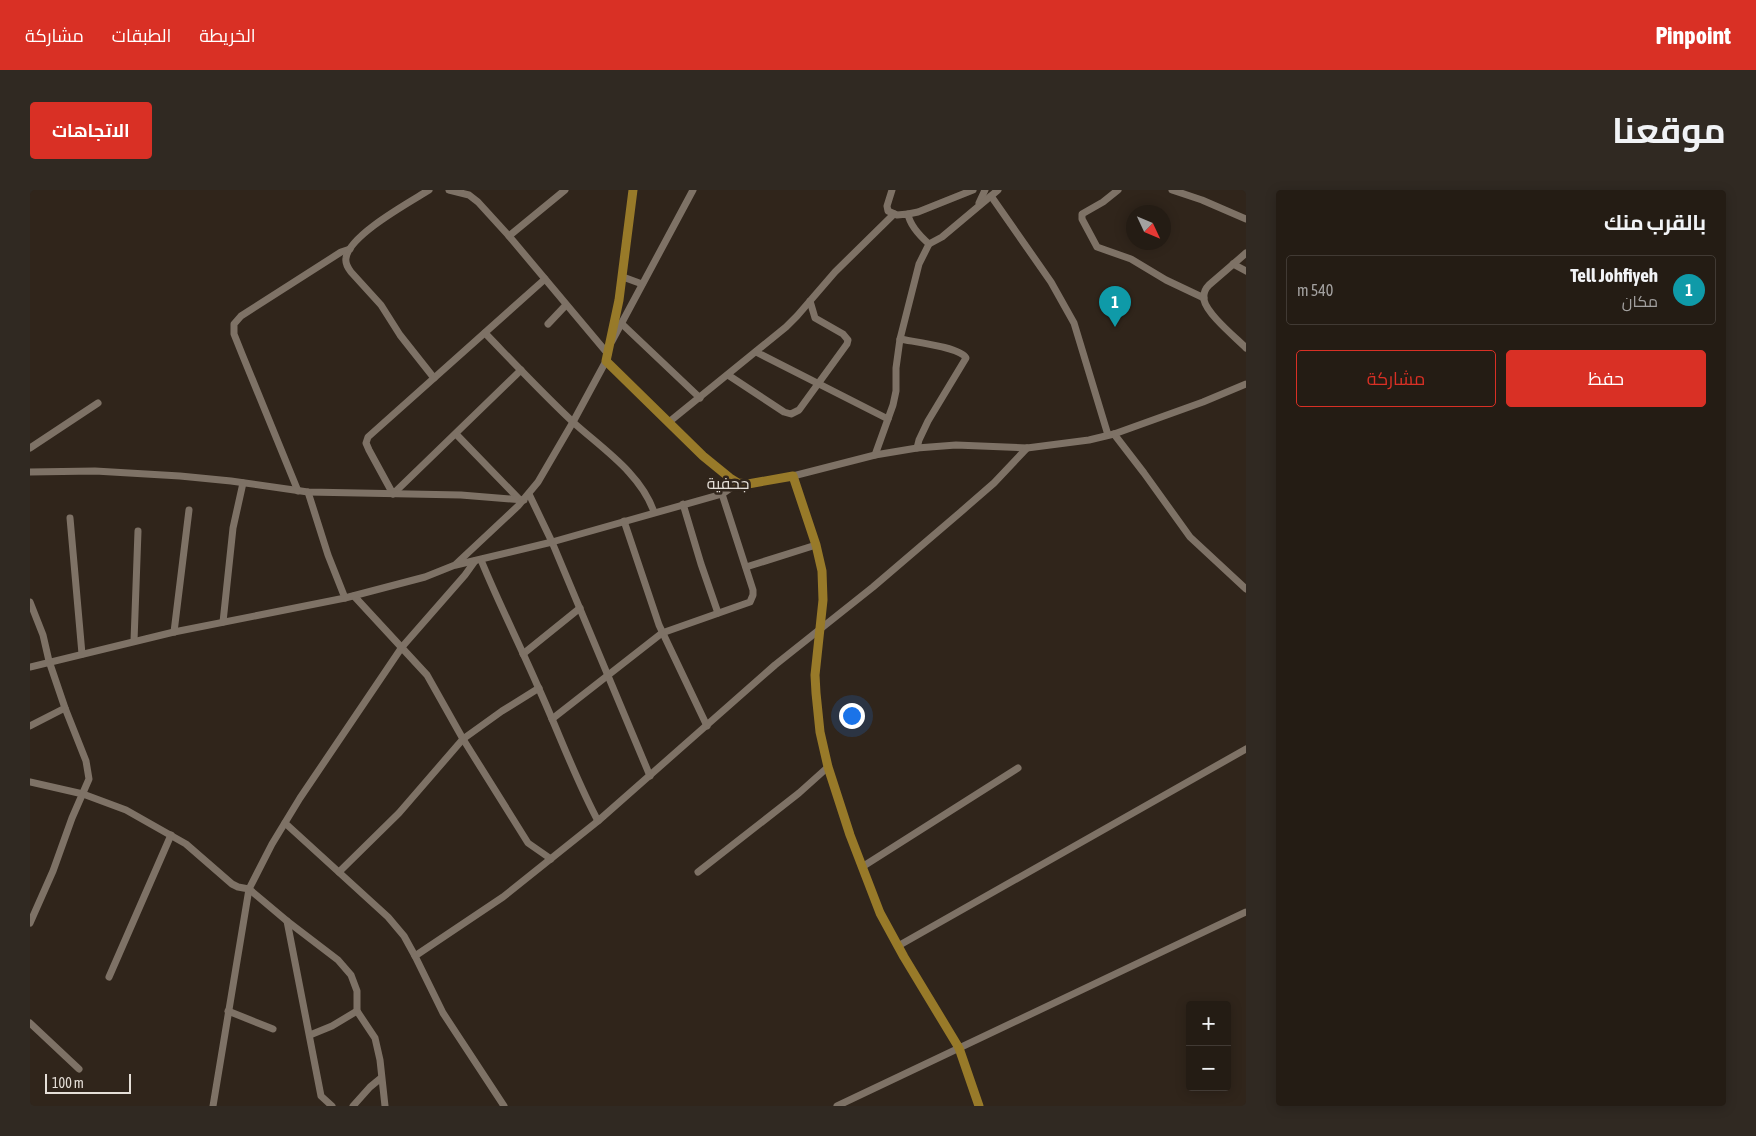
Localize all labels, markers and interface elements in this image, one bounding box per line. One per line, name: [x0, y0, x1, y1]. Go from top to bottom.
text: Pinpoint: [1656, 22, 1731, 49]
text: مشاركة: [25, 25, 84, 46]
text: الطبقات: [112, 25, 171, 46]
text: الخريطة: [199, 25, 256, 46]
button: الاتجاهات: [30, 102, 152, 159]
text: موقعنا: [1612, 110, 1726, 150]
north arrow: [1126, 205, 1171, 250]
text: بالقرب منك: [1604, 210, 1706, 234]
text: Tell Johfiyeh: [1570, 264, 1658, 286]
text: 540 m: [1297, 281, 1333, 299]
text: 1: [1685, 281, 1693, 299]
pin: 1: [1099, 286, 1131, 327]
text: مكان: [1622, 292, 1658, 310]
button: مشاركة: [1296, 350, 1496, 407]
button: حفظ: [1506, 350, 1706, 407]
district label: جحفية: [707, 474, 749, 493]
your location: [839, 703, 865, 729]
map controls: [1186, 1001, 1231, 1091]
button: +: [1186, 1001, 1231, 1046]
button: −: [1186, 1046, 1231, 1091]
scale bar: [45, 1071, 131, 1094]
text: 100 m: [52, 1075, 84, 1091]

